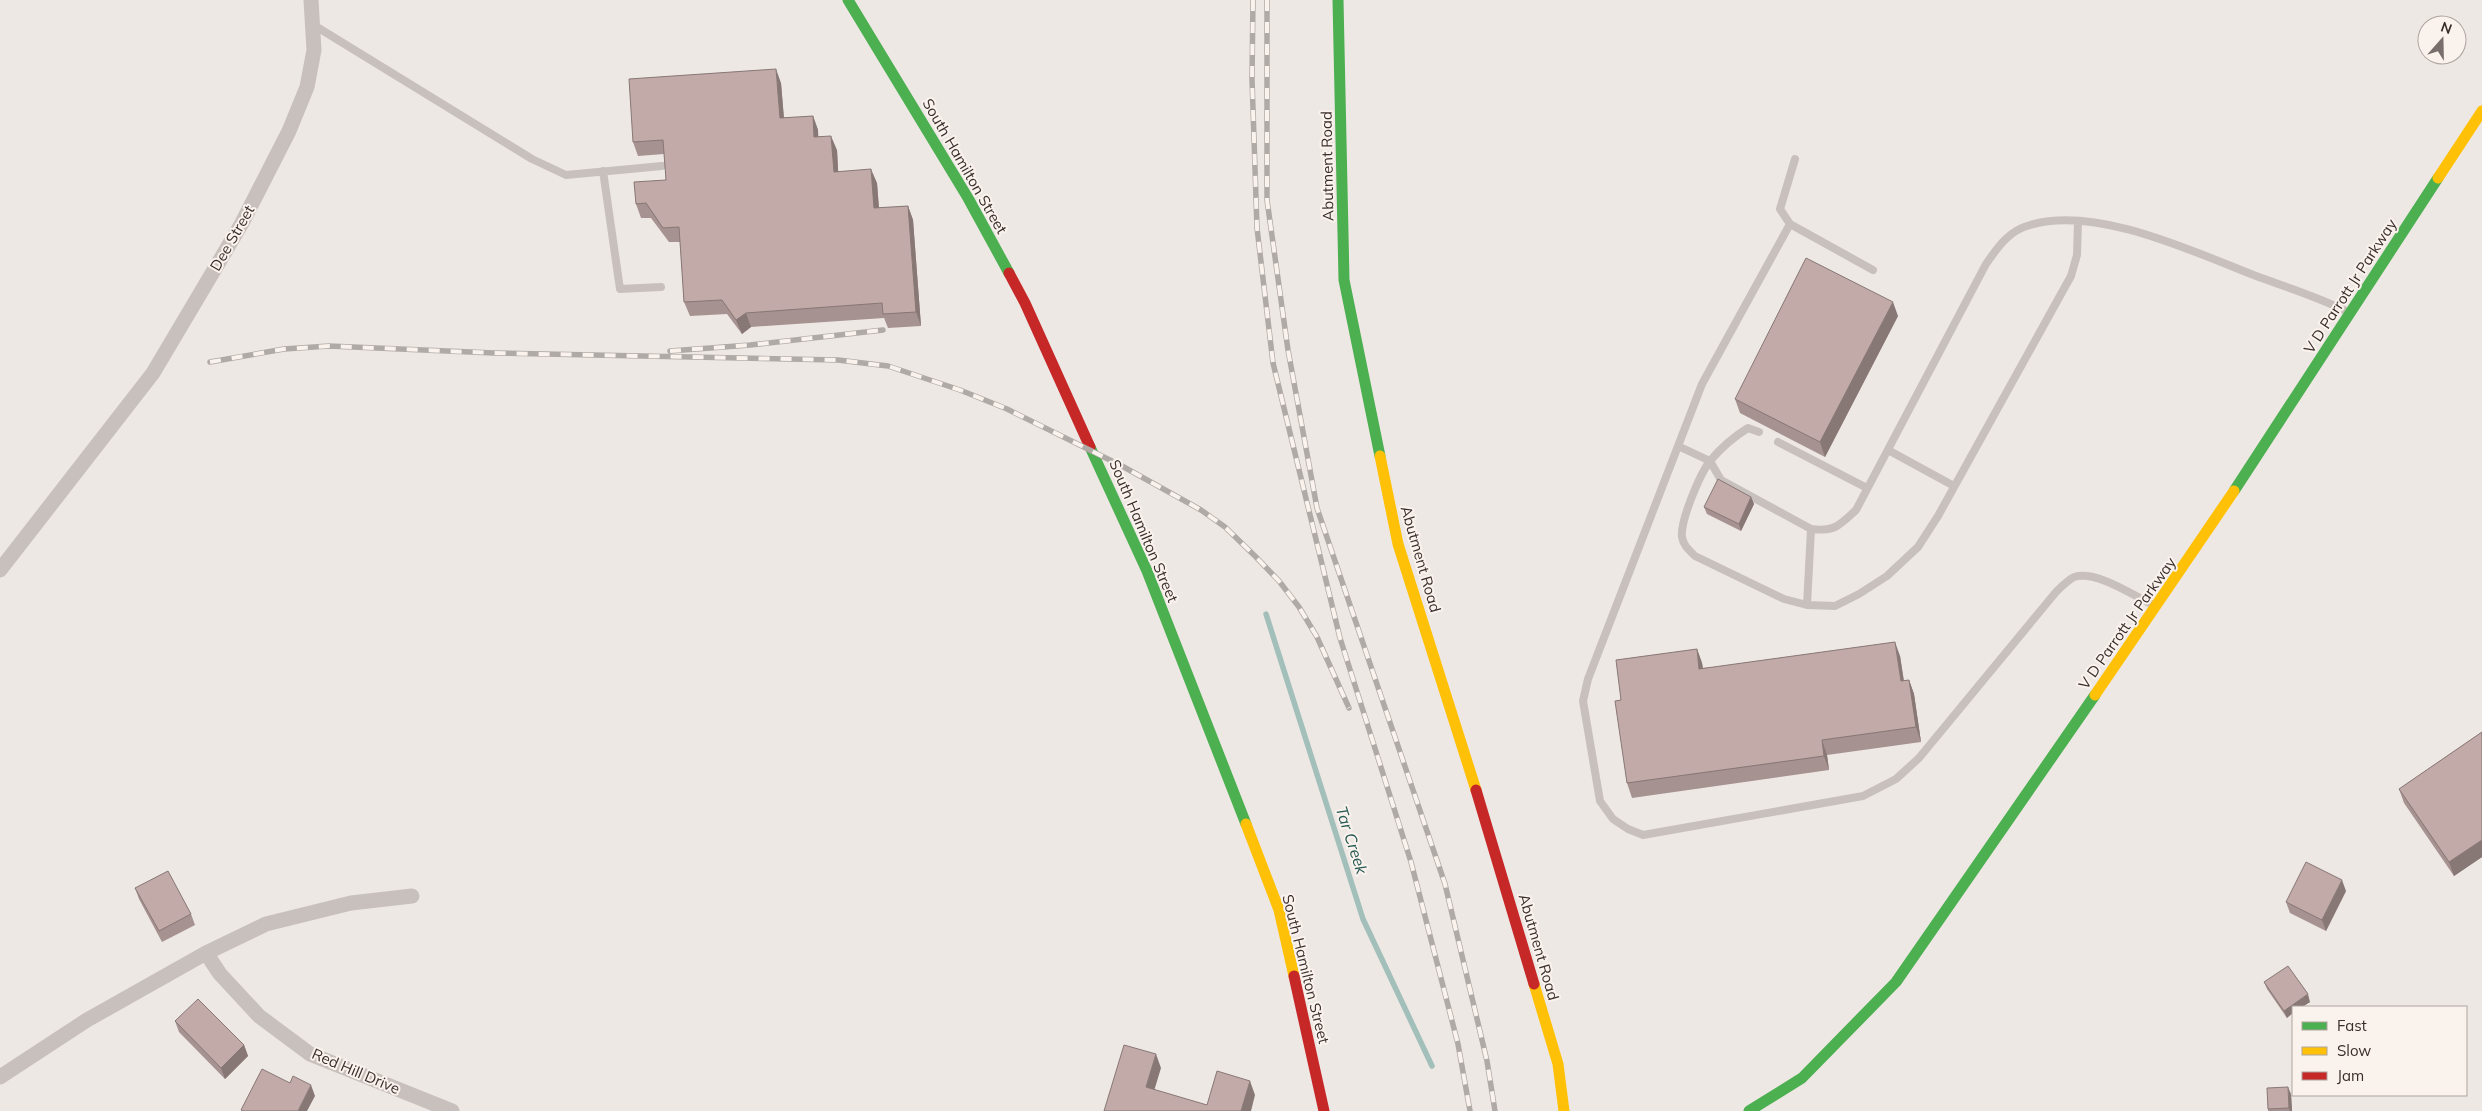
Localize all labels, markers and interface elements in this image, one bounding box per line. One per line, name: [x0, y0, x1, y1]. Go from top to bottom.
north arrow: [2417, 15, 2467, 65]
text: N: [2438, 18, 2454, 38]
street label: South Hamilton Street: [918, 95, 1012, 237]
street label: Abutment Road: [1317, 111, 1337, 221]
street label: Dee Street: [206, 202, 258, 274]
street label: V D Parrott Jr Parkway: [2299, 215, 2401, 357]
street label: South Hamilton Street: [1105, 457, 1183, 605]
street label: Abutment Road: [1397, 504, 1445, 614]
street label: V D Parrott Jr Parkway: [2074, 553, 2180, 693]
water label: Tar Creek: [1332, 803, 1373, 877]
street label: South Hamilton Street: [1278, 892, 1334, 1046]
street label: Abutment Road: [1515, 892, 1563, 1002]
legend: [2292, 1006, 2467, 1096]
text: Fast: [2337, 1016, 2367, 1035]
text: Slow: [2337, 1041, 2371, 1060]
street label: Red Hill Drive: [309, 1044, 403, 1098]
text: Jam: [2337, 1066, 2364, 1085]

